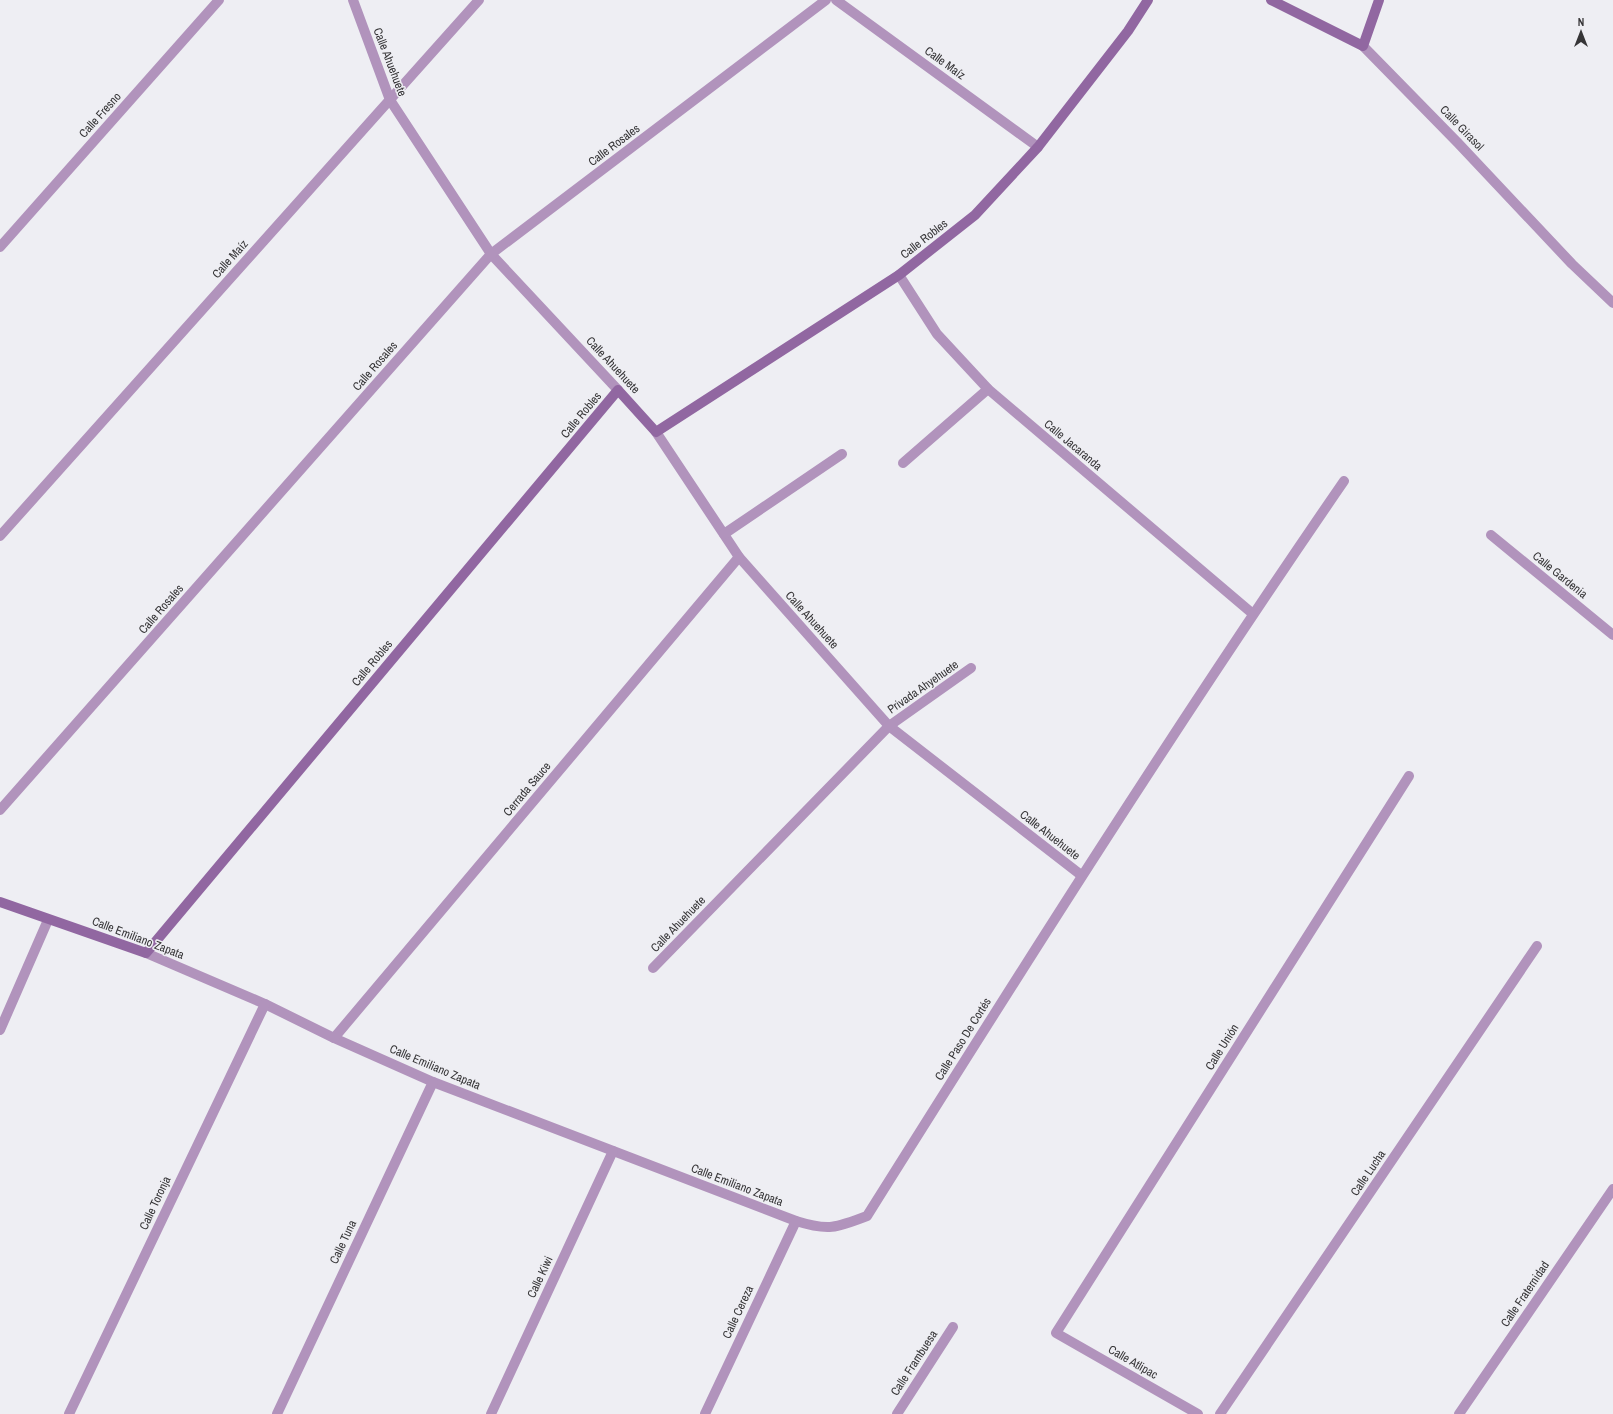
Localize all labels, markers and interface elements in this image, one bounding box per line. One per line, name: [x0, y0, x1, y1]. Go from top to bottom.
north arrow: [1561, 12, 1601, 52]
text: N: [1578, 15, 1584, 29]
street label: Calle Ahuehuete: [370, 25, 410, 99]
street label: Calle Maíz: [921, 43, 969, 83]
street label: Calle Fresno: [75, 89, 125, 141]
street label: Calle Girasol: [1436, 102, 1488, 154]
street label: Calle Rosales: [585, 120, 643, 170]
street label: Calle Robles: [897, 215, 951, 262]
street label: Calle Maíz: [209, 236, 252, 282]
street label: Calle Ahuehuete: [583, 333, 643, 397]
street label: Calle Rosales: [349, 338, 401, 394]
street label: Calle Robles: [557, 388, 605, 442]
street label: Calle Jacaranda: [1041, 416, 1106, 474]
street label: Calle Gardenia: [1529, 548, 1591, 602]
street label: Calle Rosales: [135, 581, 187, 637]
street label: Calle Ahuehuete: [782, 588, 842, 652]
street label: Calle Robles: [348, 636, 396, 690]
street label: Privada Ahyehuete: [884, 657, 962, 717]
street label: Cerrada Sauce: [500, 759, 554, 819]
street label: Calle Ahuehuete: [1017, 806, 1083, 864]
street label: Calle Ahuehuete: [647, 892, 709, 956]
street label: Calle Emiliano Zapata: [90, 913, 187, 963]
street label: Calle Paso De Cortés: [931, 995, 995, 1083]
street label: Calle Unión: [1202, 1021, 1242, 1073]
street label: Calle Emiliano Zapata: [387, 1041, 483, 1094]
street label: Calle Lucha: [1347, 1147, 1389, 1199]
street label: Calle Emiliano Zapata: [689, 1160, 786, 1210]
street label: Calle Toronja: [136, 1173, 175, 1232]
street label: Calle Tuna: [326, 1217, 360, 1266]
street label: Calle Kiwi: [523, 1254, 557, 1300]
street label: Calle Fraternidad: [1497, 1258, 1553, 1330]
street label: Calle Cereza: [719, 1282, 757, 1341]
street label: Calle Frambuesa: [887, 1327, 941, 1399]
street label: Calle Atlipac: [1105, 1341, 1161, 1383]

